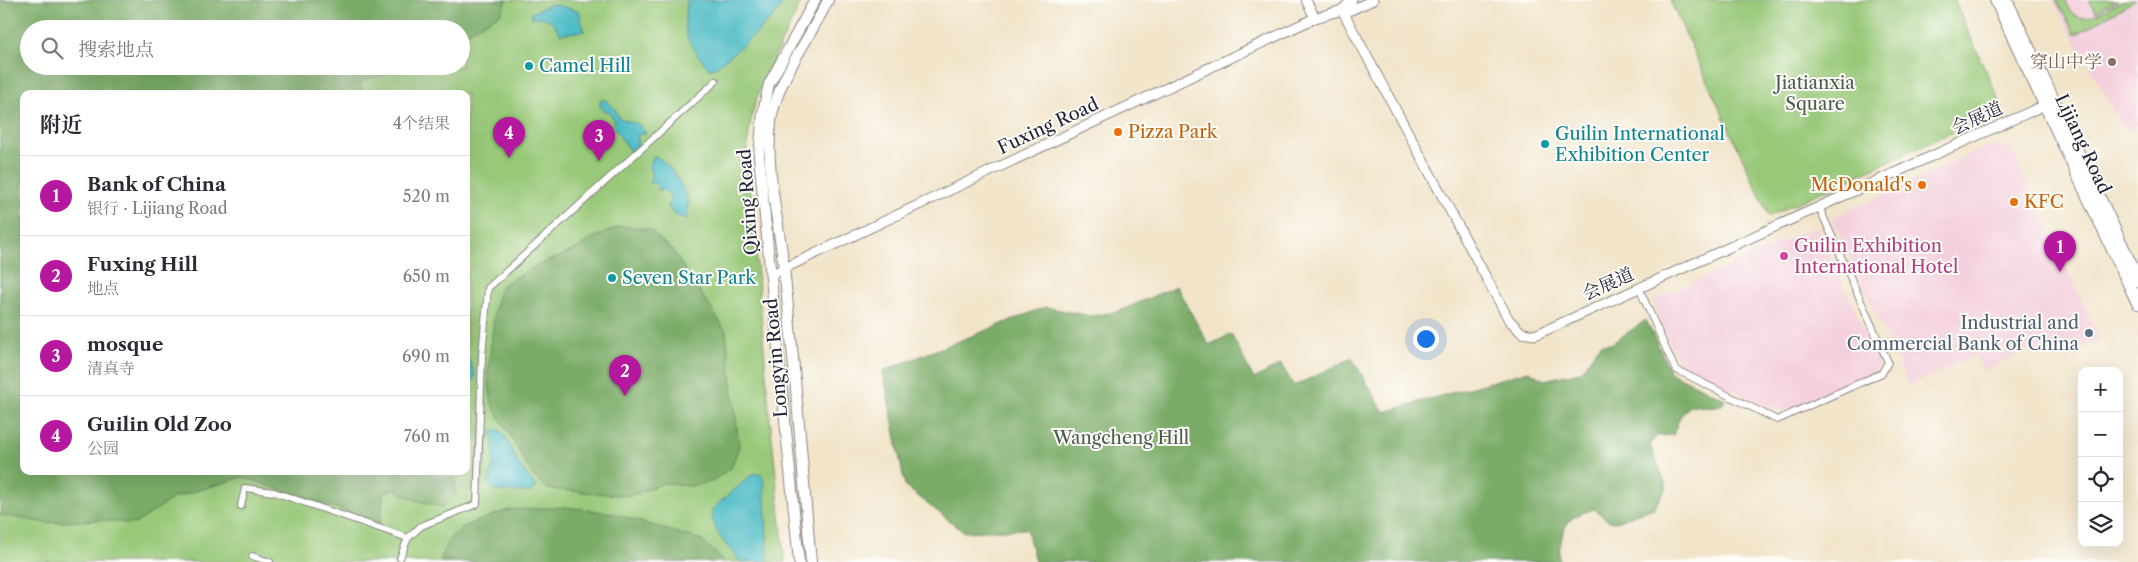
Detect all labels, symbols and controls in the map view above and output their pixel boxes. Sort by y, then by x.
search box [20,20,470,75]
icon: search [38,34,66,62]
text: 搜索地点 [78,38,154,61]
place label: 穿山中学 [2030,51,2102,73]
place label: Camel Hill [539,55,631,77]
marker: 穿山中学 [2106,56,2118,68]
marker: Camel Hill [523,60,535,72]
park label: Jiatianxia Square [1772,72,1855,115]
street label: Lijiang Road [2050,91,2116,197]
street label: Fuxing Road [994,93,1102,159]
street label: 会展道 [1948,97,2006,139]
text: 附近 [40,112,82,137]
text: 4个结果 [393,113,450,133]
pin: 4 [493,117,525,158]
pin: 3 [583,120,615,161]
place label: Pizza Park [1128,121,1219,143]
place label: Guilin International Exhibition Center [1555,123,1725,166]
marker: Pizza Park [1112,126,1124,138]
marker: Guilin International Exhibition Center [1539,138,1551,150]
street label: Qixing Road [733,148,763,256]
text: Bank of China [87,173,226,196]
place label: McDonald's [1811,174,1912,196]
marker: McDonald's [1916,179,1928,191]
text: 1 [52,186,60,206]
text: 520 m [403,186,450,206]
place label: KFC [2024,191,2064,213]
marker: KFC [2008,196,2020,208]
text: 银行 · Lijiang Road [87,198,228,218]
pin: 1 [2044,231,2076,272]
place label: Guilin Exhibition International Hotel [1794,235,1958,278]
marker: Guilin Exhibition International Hotel [1778,250,1790,262]
text: Fuxing Hill [87,253,198,276]
street label: 会展道 [1579,263,1637,305]
text: 2 [51,266,61,286]
text: 650 m [403,266,450,286]
place label: Seven Star Park [622,267,757,289]
marker: Seven Star Park [606,272,618,284]
text: 地点 [87,278,119,298]
street label: Longyin Road [760,297,792,419]
place label: Industrial and Commercial Bank of China [1847,312,2079,355]
your location [1413,326,1439,352]
marker: Industrial and Commercial Bank of China [2083,327,2095,339]
text: mosque [87,333,163,356]
text: 3 [51,346,61,366]
text: 690 m [402,346,450,366]
pin: 2 [609,355,641,396]
text: 清真寺 [87,358,135,378]
map controls [2078,367,2123,547]
button: + [2078,367,2123,412]
button: − [2078,412,2123,457]
text: Guilin Old Zoo [87,413,232,436]
text: 4 [51,426,61,446]
text: 760 m [404,426,450,446]
park label: Wangcheng Hill [1052,427,1189,449]
text: 公园 [87,438,119,458]
button: locate [2078,457,2123,502]
button: layers [2078,502,2123,547]

